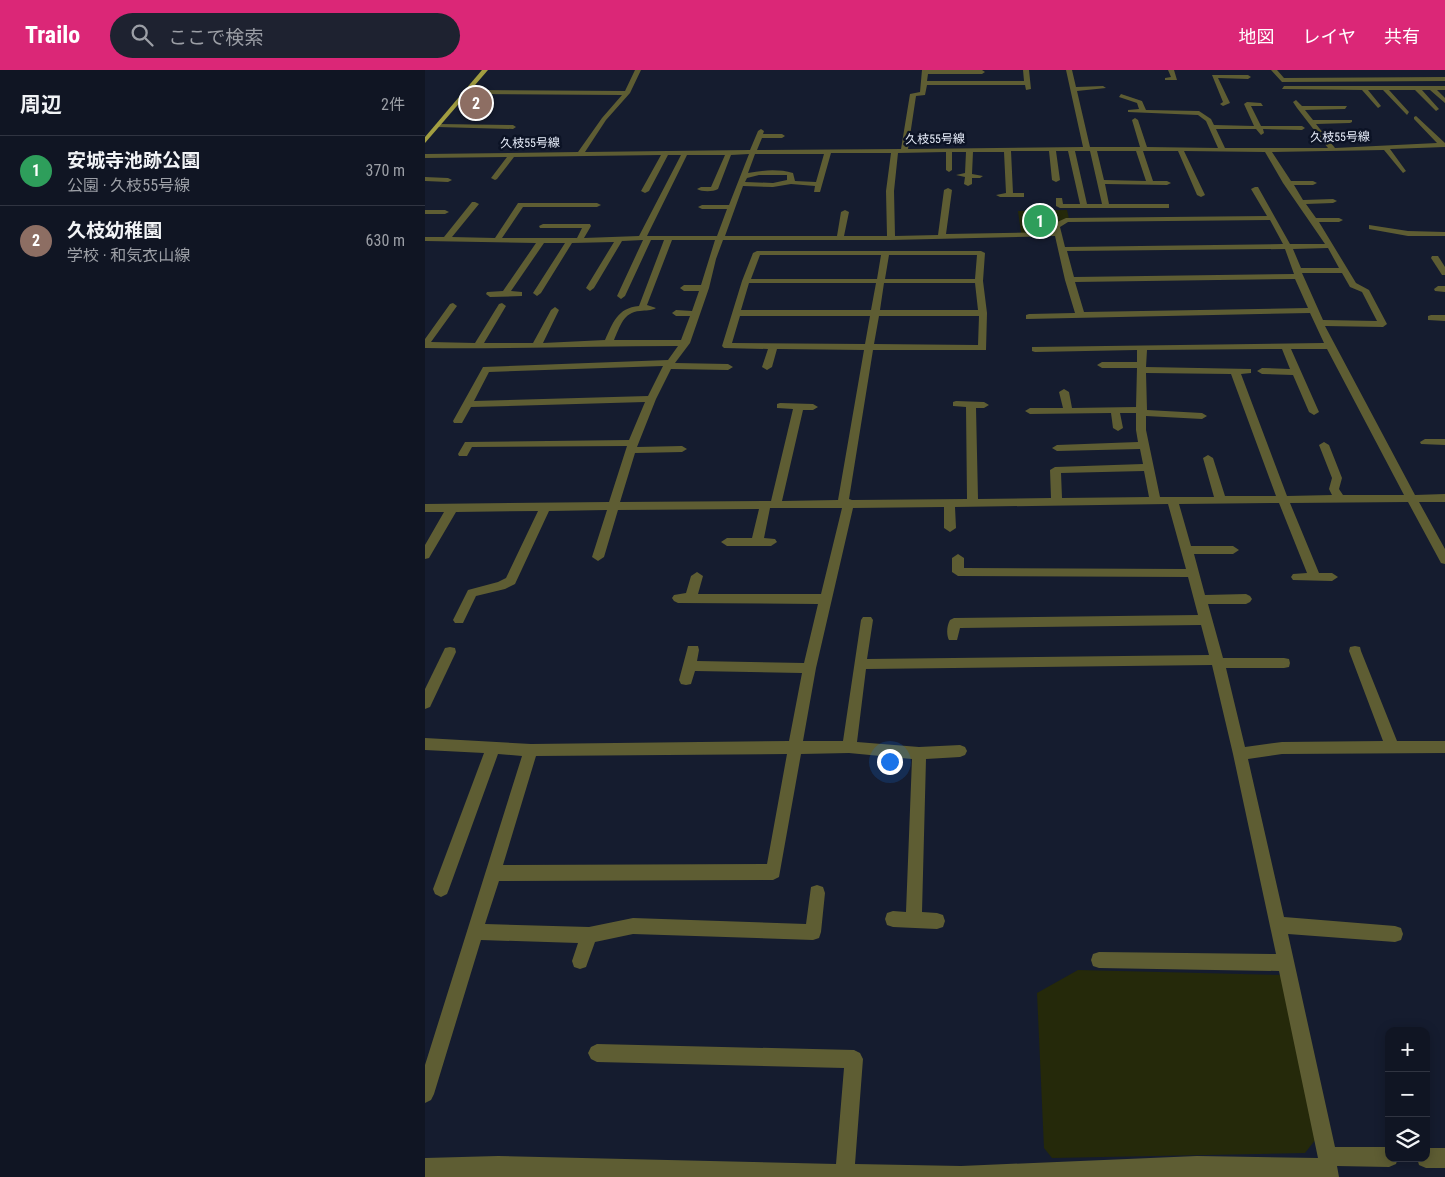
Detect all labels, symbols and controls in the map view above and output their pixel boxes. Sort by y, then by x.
search box [110,13,460,58]
text: Trailo [25,21,80,49]
icon: search [128,21,156,49]
text: ここで検索 [168,26,263,49]
text: 地図 [1239,26,1275,47]
text: レイヤ [1303,26,1356,47]
text: 共有 [1384,26,1420,47]
pin: 2 [460,84,492,122]
text: 周辺 [20,93,62,117]
text: 2件 [381,95,405,114]
street label: 久枝55号線 [1310,129,1370,145]
street label: 久枝55号線 [905,131,965,147]
street label: 久枝55号線 [500,135,560,151]
text: 安城寺池跡公園 [67,149,200,172]
text: 1 [32,161,40,180]
text: 370 m [366,161,405,180]
text: 公園 · 久枝55号線 [67,176,190,195]
pin: 1 [1024,202,1056,240]
text: 久枝幼稚園 [67,219,162,242]
text: 2 [32,231,40,250]
text: 630 m [366,231,405,250]
text: 学校 · 和気衣山線 [67,246,190,265]
your location [877,749,903,775]
map controls [1385,1027,1430,1162]
button: + [1385,1027,1430,1072]
button: − [1385,1072,1430,1117]
button: layers [1385,1117,1430,1162]

